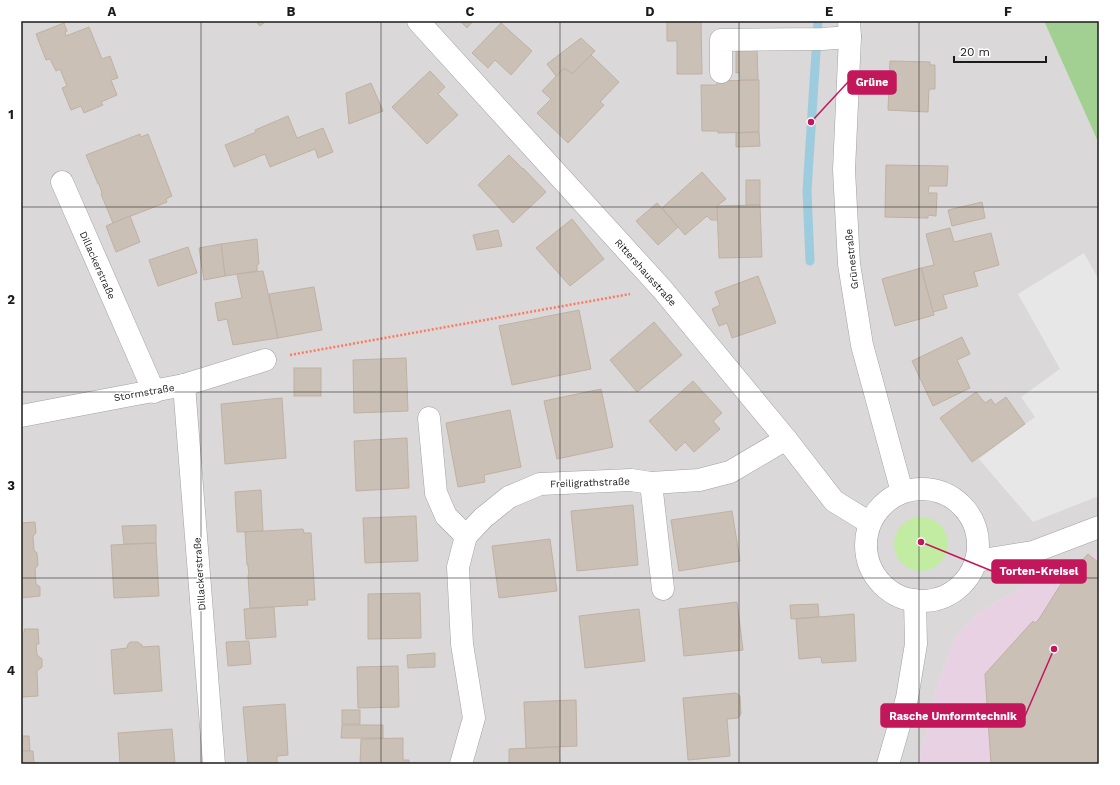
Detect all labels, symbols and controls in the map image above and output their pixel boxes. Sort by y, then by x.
text: A [108,4,117,19]
text: B [287,4,296,19]
text: C [466,4,475,19]
text: D [645,4,655,19]
text: E [825,4,833,19]
text: F [1004,4,1012,19]
scale bar [954,38,1046,64]
text: 20 m [960,45,990,59]
callout: Grüne [848,71,896,94]
text: Grüne [856,76,888,89]
text: 1 [8,107,14,122]
street label: Grünestraße [843,228,860,290]
street label: Dillackerstraße [78,229,118,301]
street label: Rittershausstraße [613,237,679,308]
text: 2 [7,292,15,307]
street label: Stormstraße [113,382,175,403]
street label: Freiligrathstraße [550,476,630,489]
text: 3 [7,478,15,493]
street label: Dillackerstraße [191,537,208,611]
callout: Torten-Kreisel [992,560,1086,583]
text: Torten-Kreisel [1000,565,1079,578]
text: 4 [7,663,16,678]
callout: Rasche Umformtechnik [881,704,1025,727]
text: Rasche Umformtechnik [889,710,1017,723]

